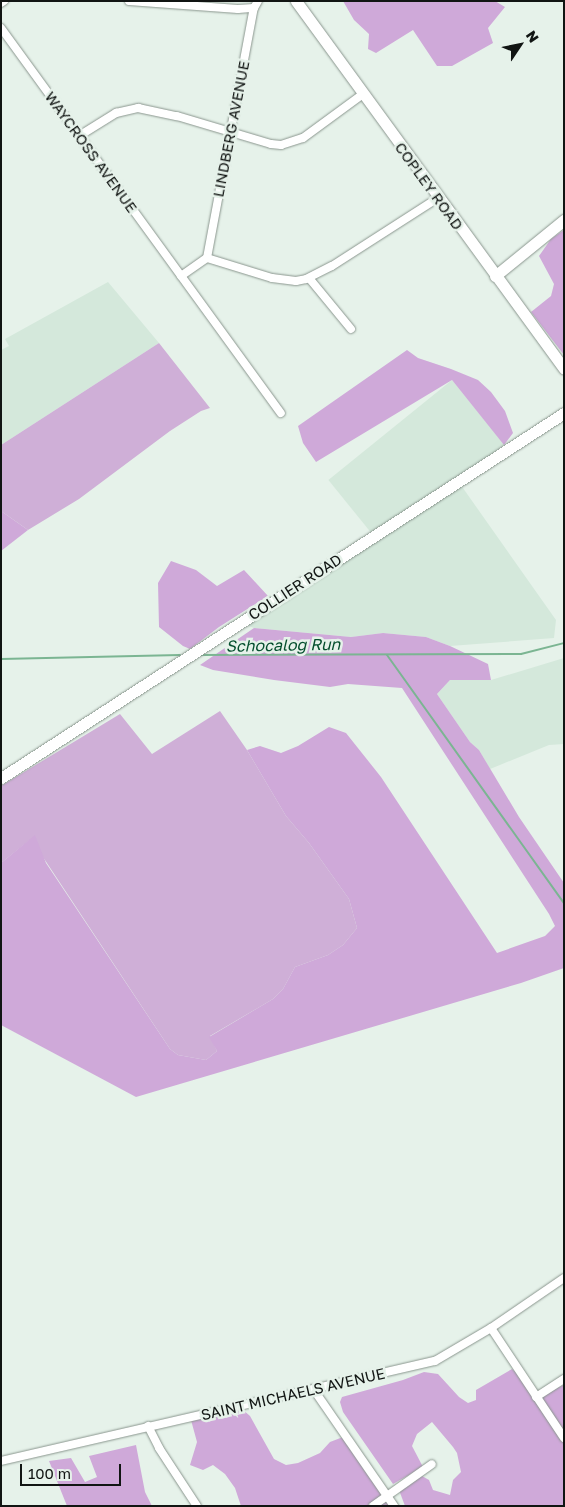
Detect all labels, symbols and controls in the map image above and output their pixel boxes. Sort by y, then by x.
north arrow [495,20,545,70]
text: N [523,27,543,45]
street label: LINDBERG AVENUE [209,59,253,199]
street label: WAYCROSS AVENUE [41,88,141,216]
street label: COPLEY ROAD [391,139,467,233]
street label: COLLIER ROAD [245,550,345,624]
water label: Schocalog Run [226,634,340,656]
street label: SAINT MICHAELS AVENUE [199,1364,387,1424]
scale bar [22,1454,124,1486]
text: 100 m [28,1464,71,1482]

